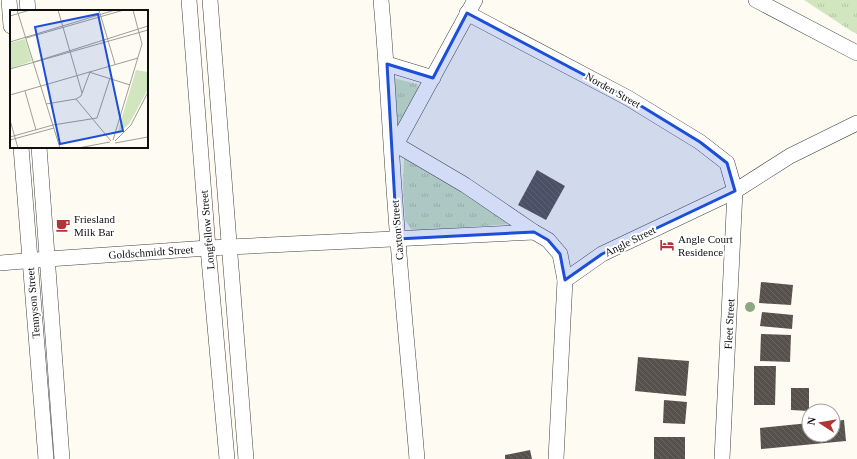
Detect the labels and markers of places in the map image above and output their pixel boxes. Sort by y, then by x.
place label: Friesland Milk Bar [74,213,115,238]
cafe icon: Friesland Milk Bar [55,217,71,233]
place label: Angle Court Residence [678,233,733,258]
hotel icon: Angle Court Residence [659,237,675,253]

